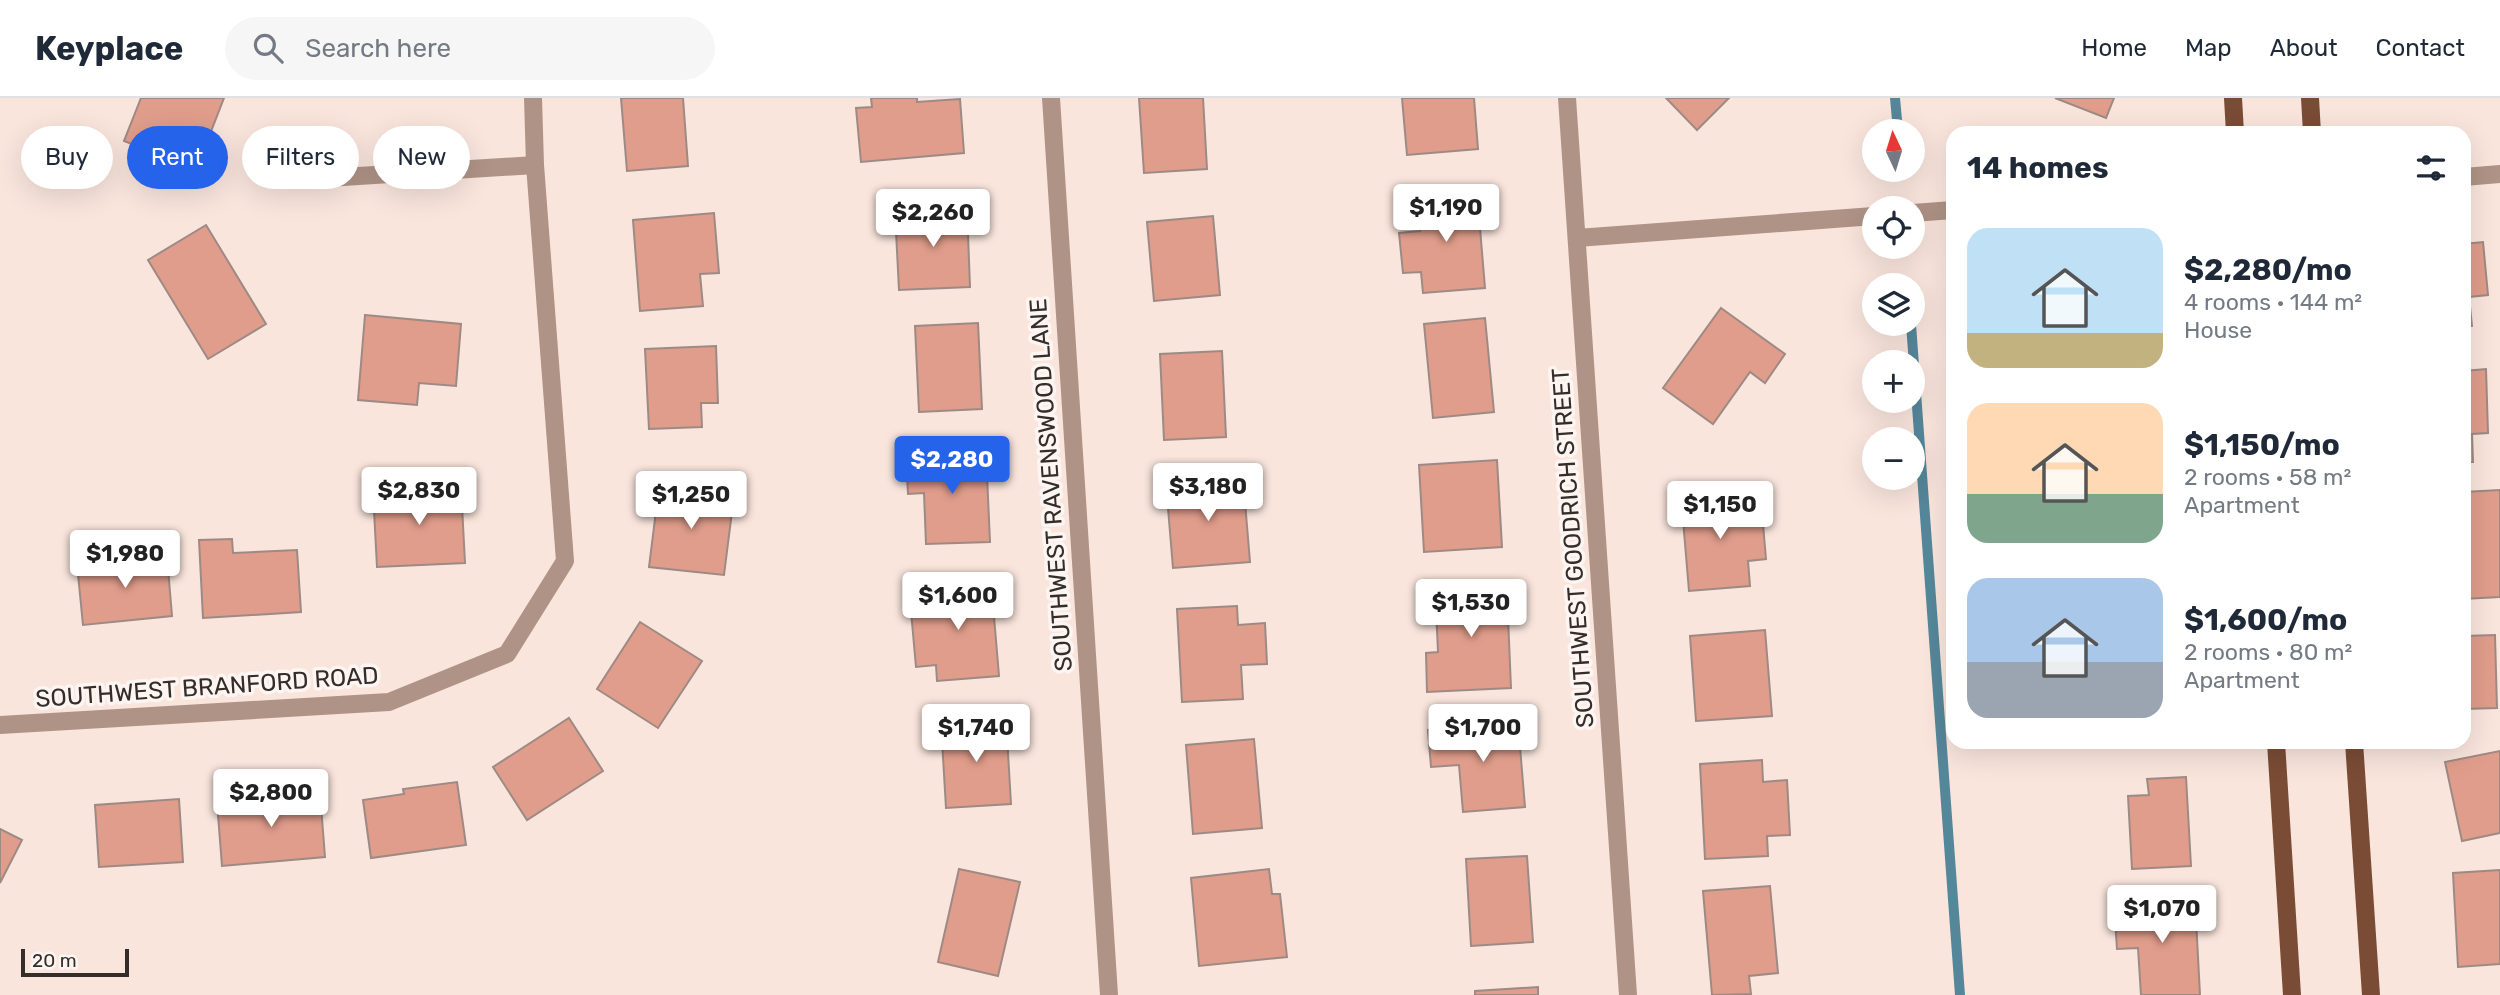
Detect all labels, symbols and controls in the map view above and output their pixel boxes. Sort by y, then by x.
search box [225,17,715,80]
text: Keyplace [35,29,183,68]
icon: search [249,29,287,67]
text: Search here [305,33,451,64]
text: Home [2081,34,2147,62]
text: Map [2185,34,2232,62]
text: About [2270,34,2338,62]
text: Contact [2376,34,2465,62]
north arrow [1862,119,1925,182]
map controls [1862,119,1925,490]
chip: Buy [21,126,113,189]
chip: Rent [127,126,228,189]
chip: Filters [242,126,359,189]
chip: New [373,126,470,189]
icon: filters [2412,149,2450,187]
text: 14 homes [1967,150,2109,186]
pin: $1,190 [1389,184,1503,244]
pin: $2,260 [876,190,990,249]
text: $1,190 [1409,193,1483,221]
button: locate [1862,196,1925,259]
text: $2,260 [892,198,974,226]
text: $2,280/mo [2184,252,2352,288]
icon: home [2023,256,2107,340]
button: layers [1862,273,1925,336]
text: 4 rooms · 144 m² [2184,288,2362,316]
street label: SOUTHWEST RAVENSWOOD LANE [1024,298,1078,672]
text: House [2184,316,2252,344]
button: + [1862,350,1925,413]
street label: SOUTHWEST GOODRICH STREET [1546,367,1600,729]
button: − [1862,427,1925,490]
text: $1,150/mo [2184,427,2340,463]
icon: home [2023,431,2107,515]
pin: $2,280 [895,436,1009,496]
text: $2,280 [911,445,993,473]
text: 2 rooms · 58 m² [2184,463,2351,491]
pin: $3,180 [1151,464,1265,523]
pin: $2,830 [362,468,476,527]
pin: $1,250 [634,472,748,531]
text: $3,180 [1169,472,1247,500]
text: $2,830 [378,476,460,504]
text: $1,250 [652,480,730,508]
pin: $1,150 [1663,482,1777,541]
text: $1,150 [1683,490,1757,518]
text: Apartment [2184,491,2300,519]
pin: $1,980 [68,531,182,590]
text: $1,980 [86,539,164,567]
pin: $1,600 [901,573,1015,632]
pin: $1,530 [1414,580,1528,639]
text: $1,600 [918,581,998,609]
text: $1,530 [1432,588,1510,616]
text: $1,600/mo [2184,602,2347,638]
icon: home [2023,606,2107,690]
text: 2 rooms · 80 m² [2184,638,2352,666]
street label: SOUTHWEST BRANFORD ROAD [35,661,379,713]
text: Apartment [2184,666,2300,694]
pin: $1,740 [919,704,1033,764]
pin: $1,700 [1426,704,1540,764]
text: $1,740 [938,713,1014,741]
text: $1,700 [1445,713,1521,741]
pin: $2,800 [214,770,328,829]
text: $2,800 [229,778,313,806]
pin: $1,070 [2105,886,2219,945]
text: $1,070 [2123,894,2201,922]
scale bar [21,946,130,978]
text: 20 m [32,949,77,972]

